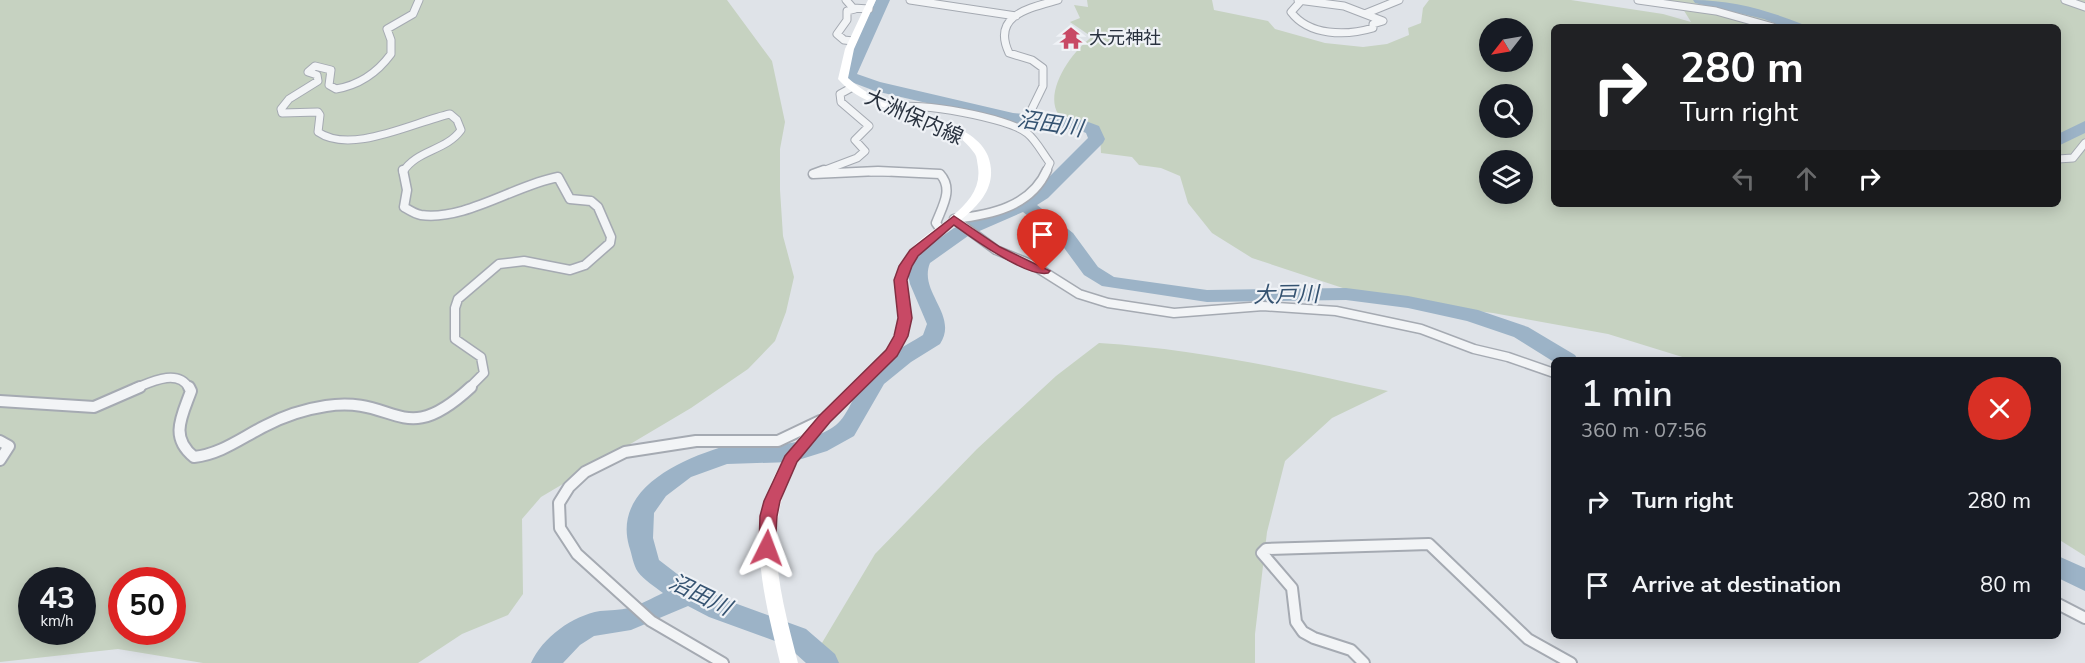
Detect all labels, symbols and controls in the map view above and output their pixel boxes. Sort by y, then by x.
north arrow [1479,18,1533,72]
map controls [1479,18,1533,204]
temple icon: 大元神社 [1058,25,1084,51]
place label: 大元神社 [1089,26,1161,50]
text: 280 m [1680,40,1804,97]
icon: right [1581,48,1659,126]
street label: 大洲保内線 [860,83,968,151]
button: search [1479,84,1533,138]
text: Turn right [1680,94,1798,131]
water label: 沼田川 [1015,104,1087,144]
button: layers [1479,150,1533,204]
icon: left [1727,162,1760,195]
icon: ahead [1790,162,1823,195]
icon: right [1853,162,1886,195]
pin [1017,209,1068,271]
icon: arrive [1026,218,1059,251]
water label: 大戸川 [1253,279,1321,311]
text: 1 min [1581,370,1673,419]
button: close [1968,377,2031,440]
text: 360 m · 07:56 [1581,417,1707,444]
icon: right [1581,485,1614,518]
text: Turn right [1632,486,1733,516]
text: 280 m [1967,486,2031,516]
position arrow [735,516,799,580]
speed limit sign: 50 [108,567,186,645]
water label: 沼田川 [664,567,738,624]
icon: arrive [1581,569,1614,602]
text: Arrive at destination [1632,570,1841,600]
text: 80 m [1980,570,2031,600]
text: 43 [39,578,75,619]
text: km/h [40,611,74,631]

